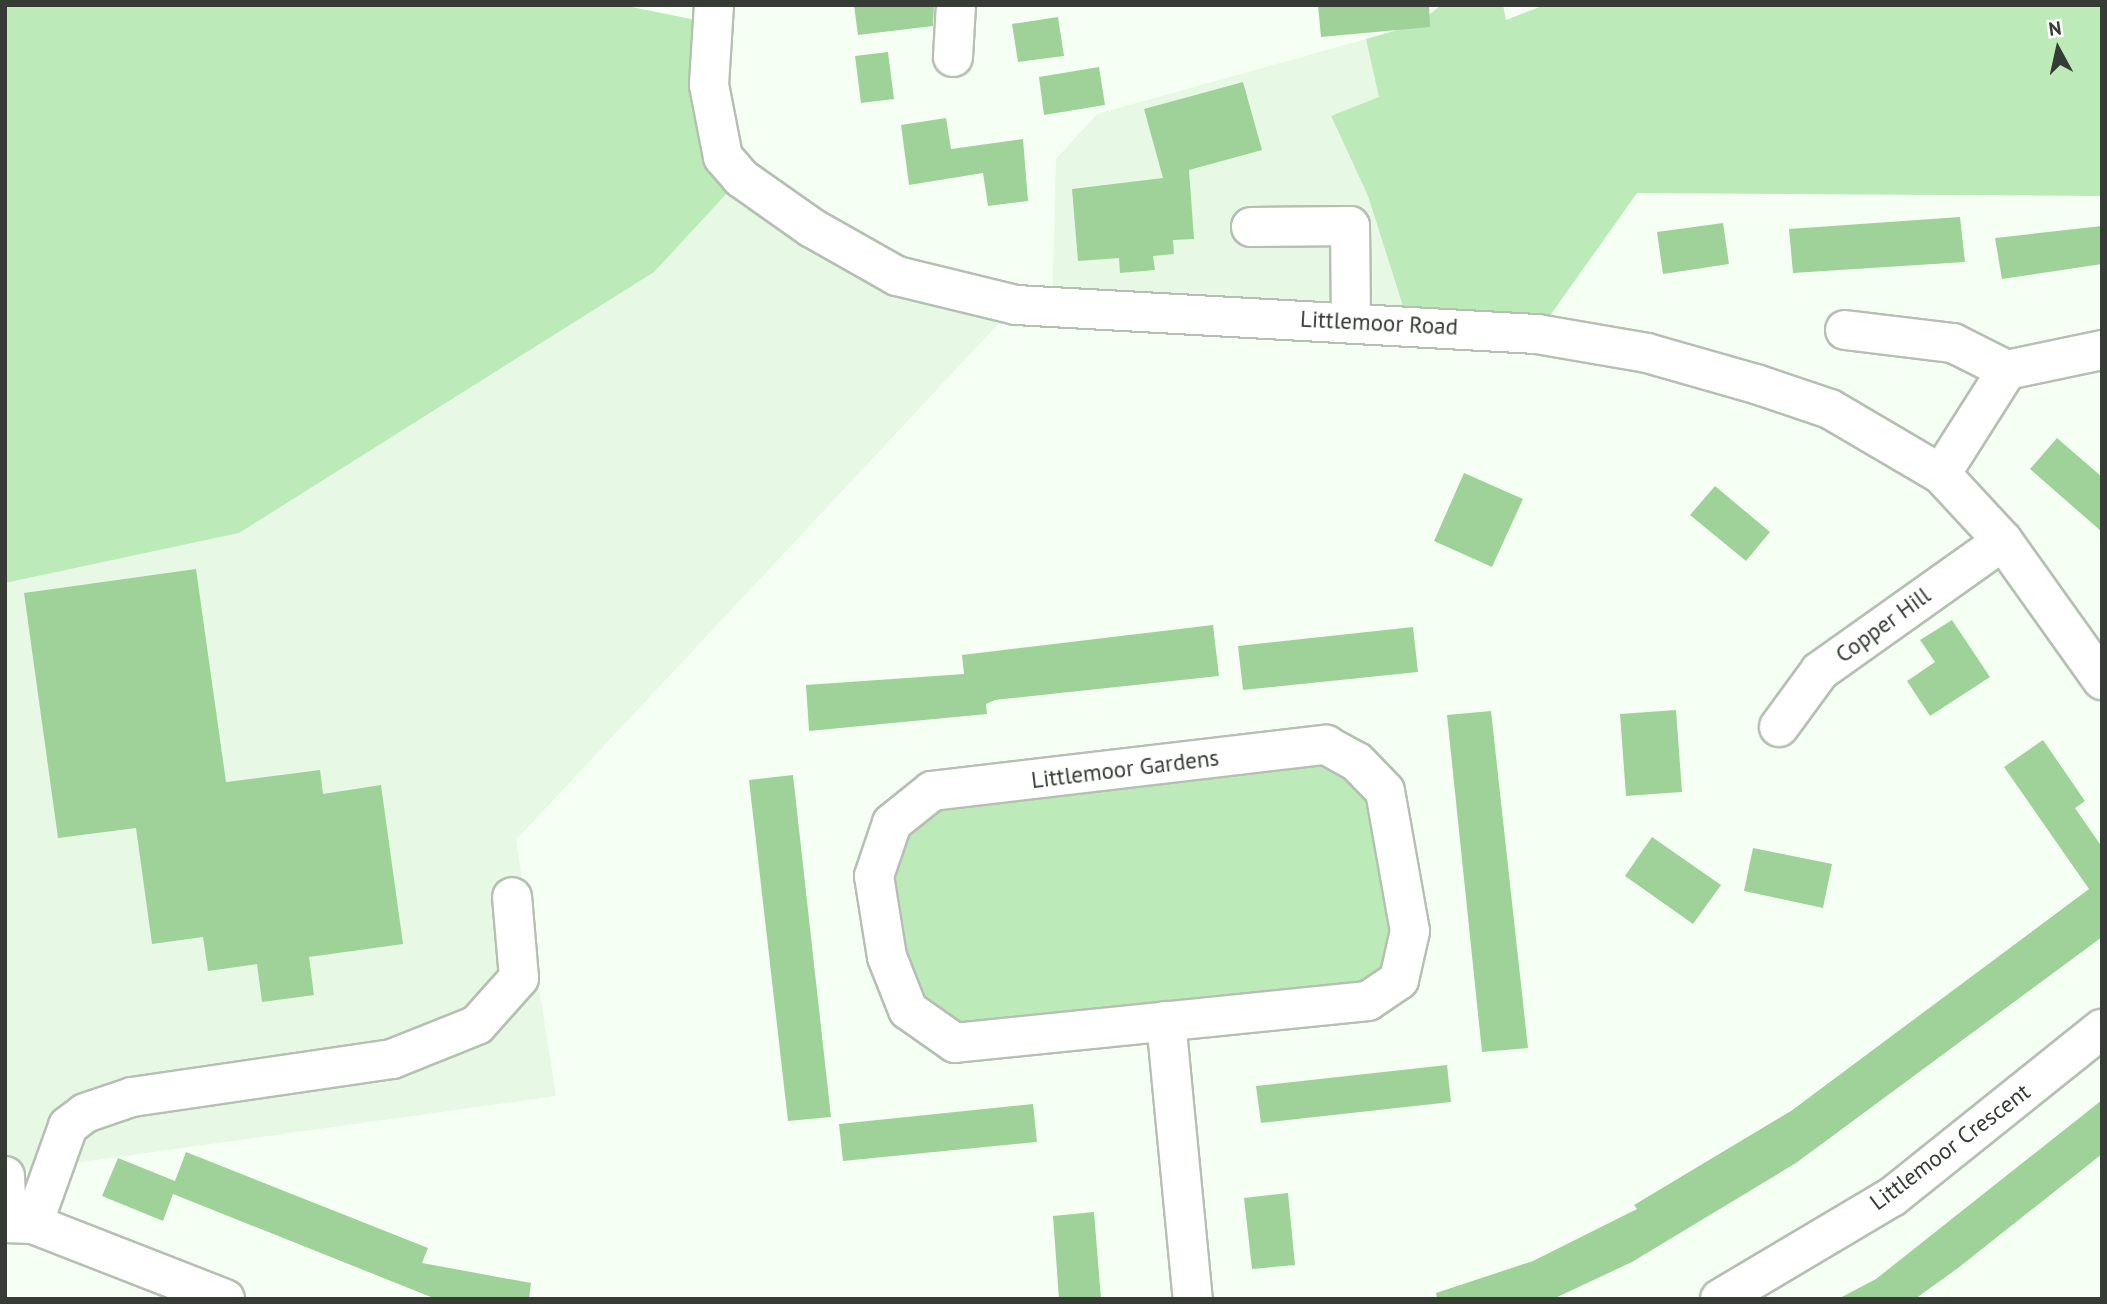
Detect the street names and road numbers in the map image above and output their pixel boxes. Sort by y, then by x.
street label: Littlemoor Road [1299,305,1459,341]
street label: Copper Hill [1830,581,1936,669]
street label: Littlemoor Gardens [1030,744,1220,794]
street label: Littlemoor Crescent [1865,1078,2035,1216]

